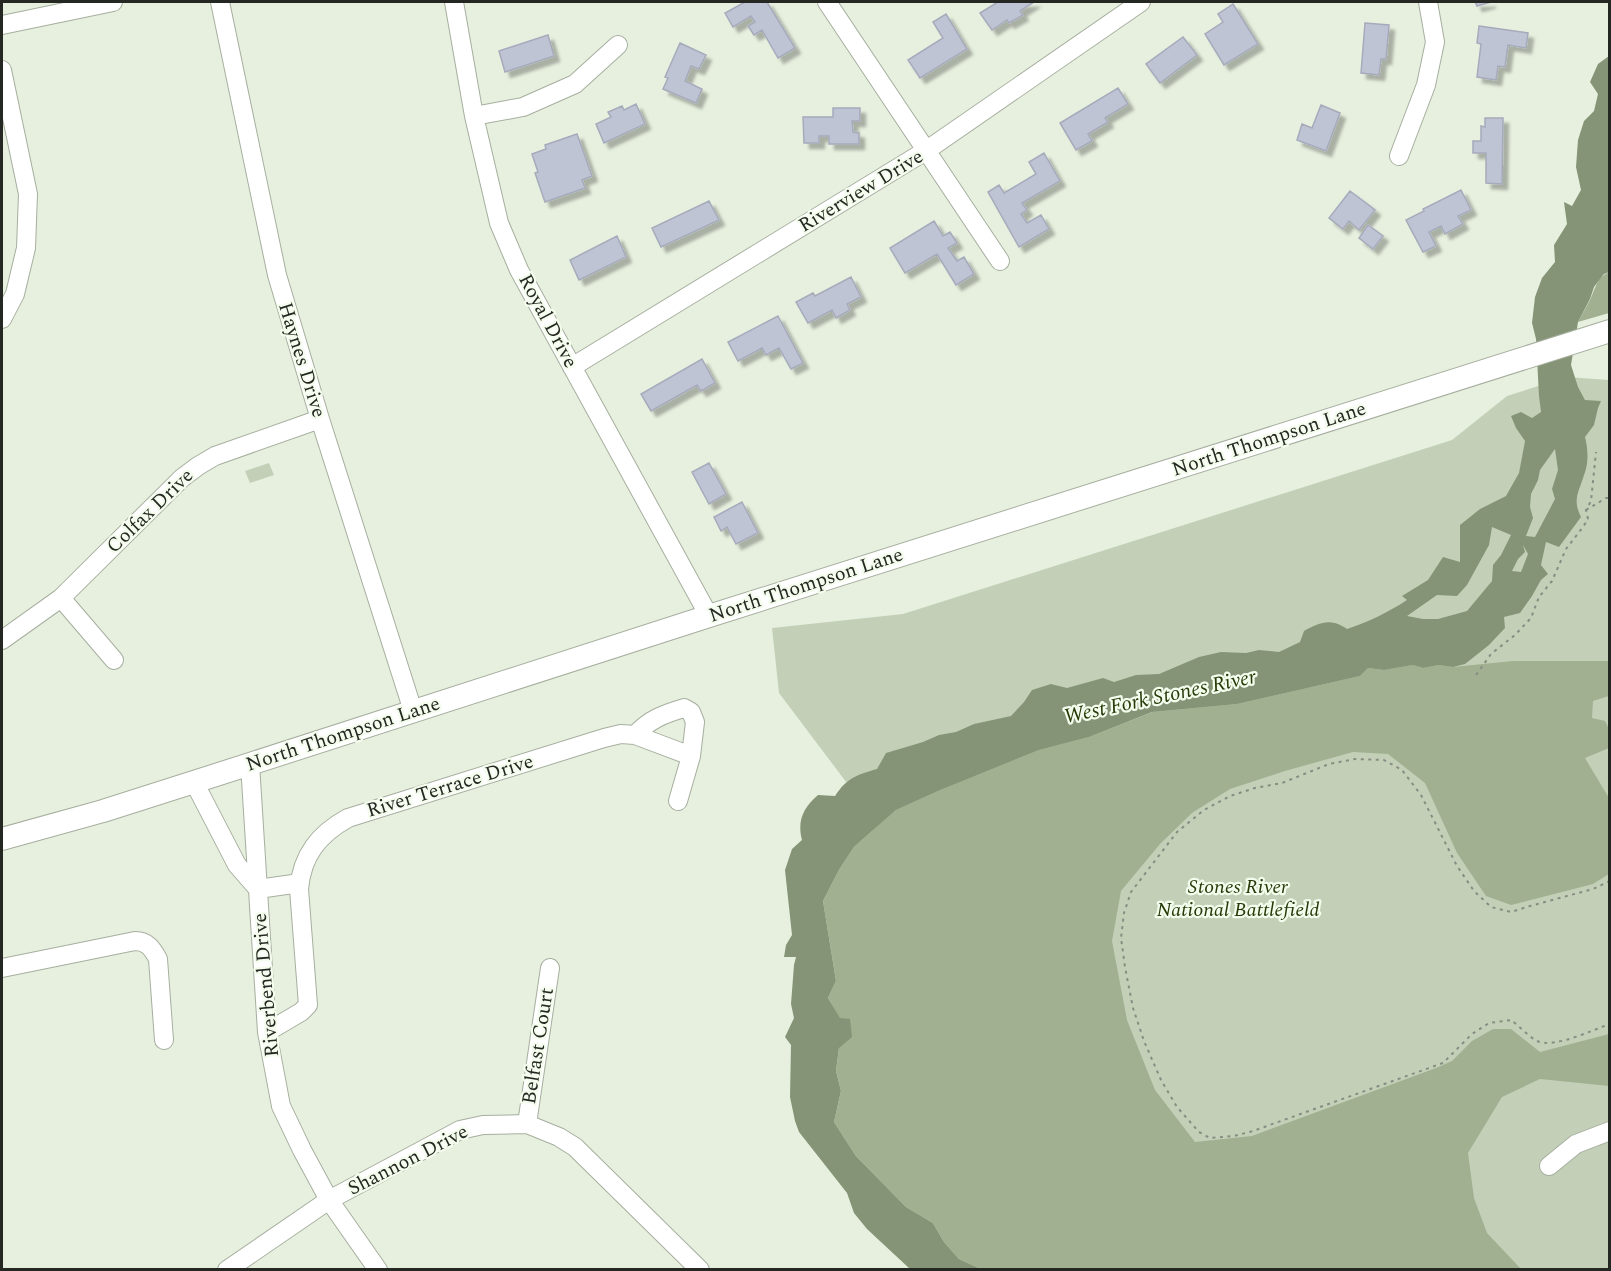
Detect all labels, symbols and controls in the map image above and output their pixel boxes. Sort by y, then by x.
street label: Riverview Drive [793,142,929,240]
street label: Royal Drive [511,268,585,374]
street label: Haynes Drive [270,299,334,421]
street label: North Thompson Lane [1168,393,1370,485]
street label: Colfax Drive [99,461,201,561]
street label: North Thompson Lane [705,539,907,631]
water label: West Fork Stones River [1061,661,1260,733]
street label: North Thompson Lane [242,688,444,780]
street label: River Terrace Drive [363,746,537,826]
park label: Stones River National Battlefield [1156,872,1320,925]
street label: Riverbend Drive [245,912,287,1058]
street label: Belfast Court [514,986,562,1106]
street label: Shannon Drive [343,1117,473,1203]

